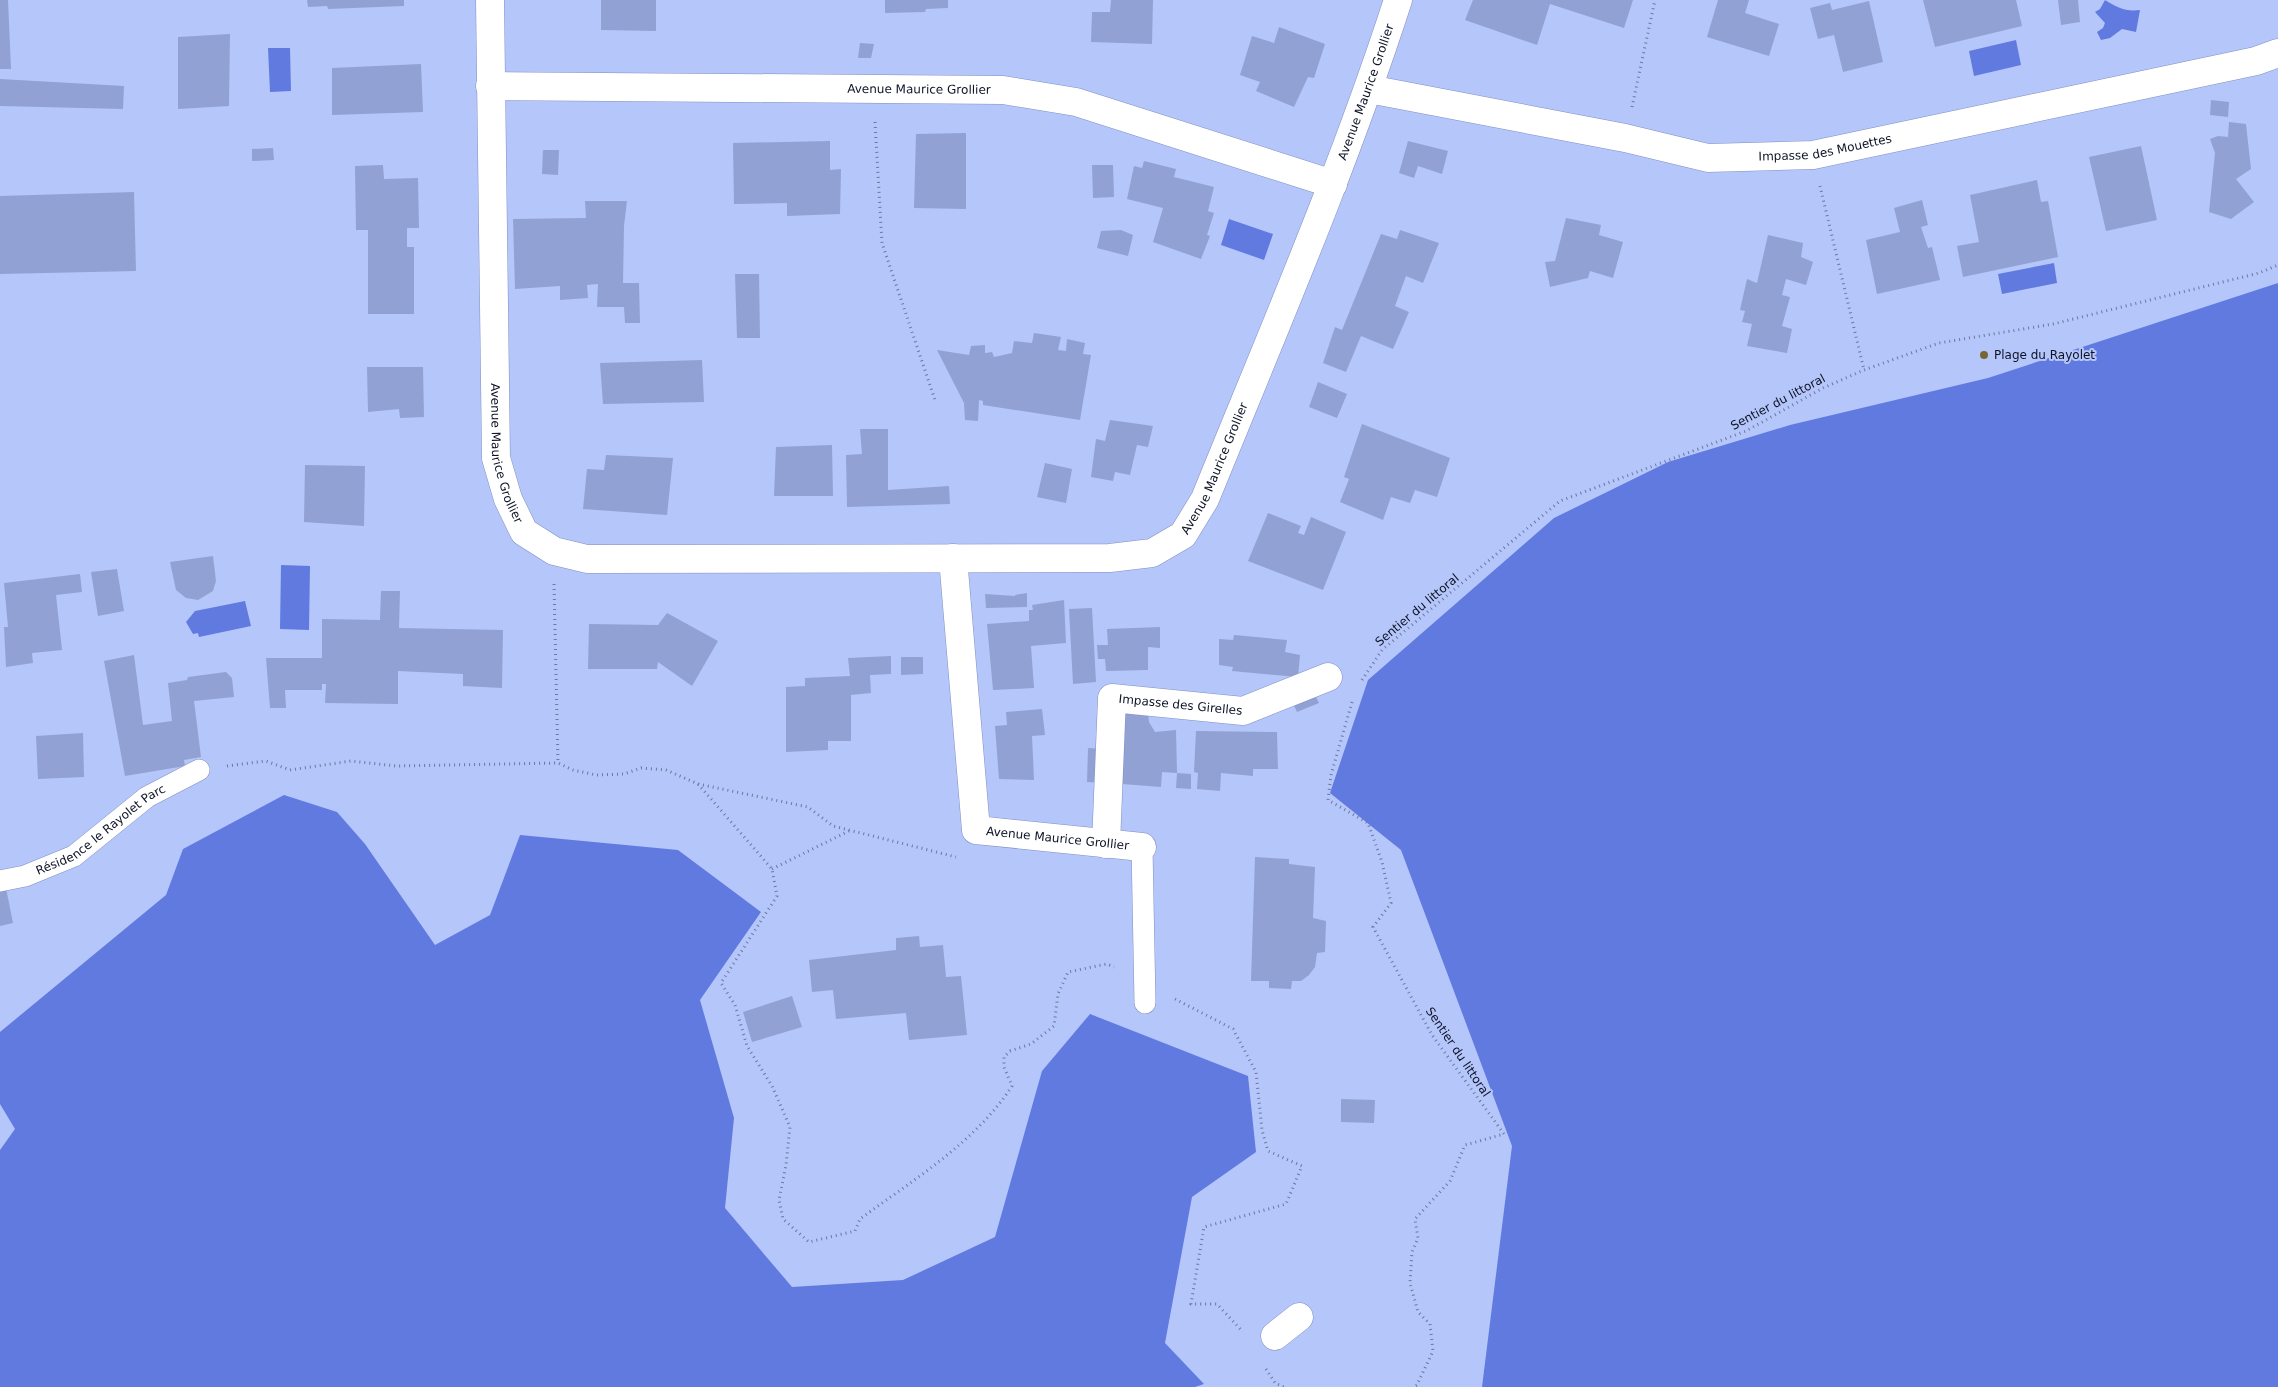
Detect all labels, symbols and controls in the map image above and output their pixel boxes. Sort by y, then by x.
street label: Avenue Maurice Grollier [1335,22,1397,162]
street label: Avenue Maurice Grollier [847,82,991,97]
street label: Impasse des Mouettes [1758,131,1893,164]
place label: Plage du Rayolet [1994,348,2095,362]
marker: Plage du Rayolet [1978,349,1990,361]
street label: Sentier du littoral [1728,371,1828,433]
street label: Avenue Maurice Grollier [488,383,526,526]
street label: Avenue Maurice Grollier [1178,400,1251,537]
street label: Sentier du littoral [1372,571,1462,649]
street label: Impasse des Girelles [1118,692,1243,718]
street label: Résidence le Rayolet Parc [34,782,168,878]
street label: Avenue Maurice Grollier [985,824,1130,853]
street label: Sentier du littoral [1423,1005,1493,1099]

